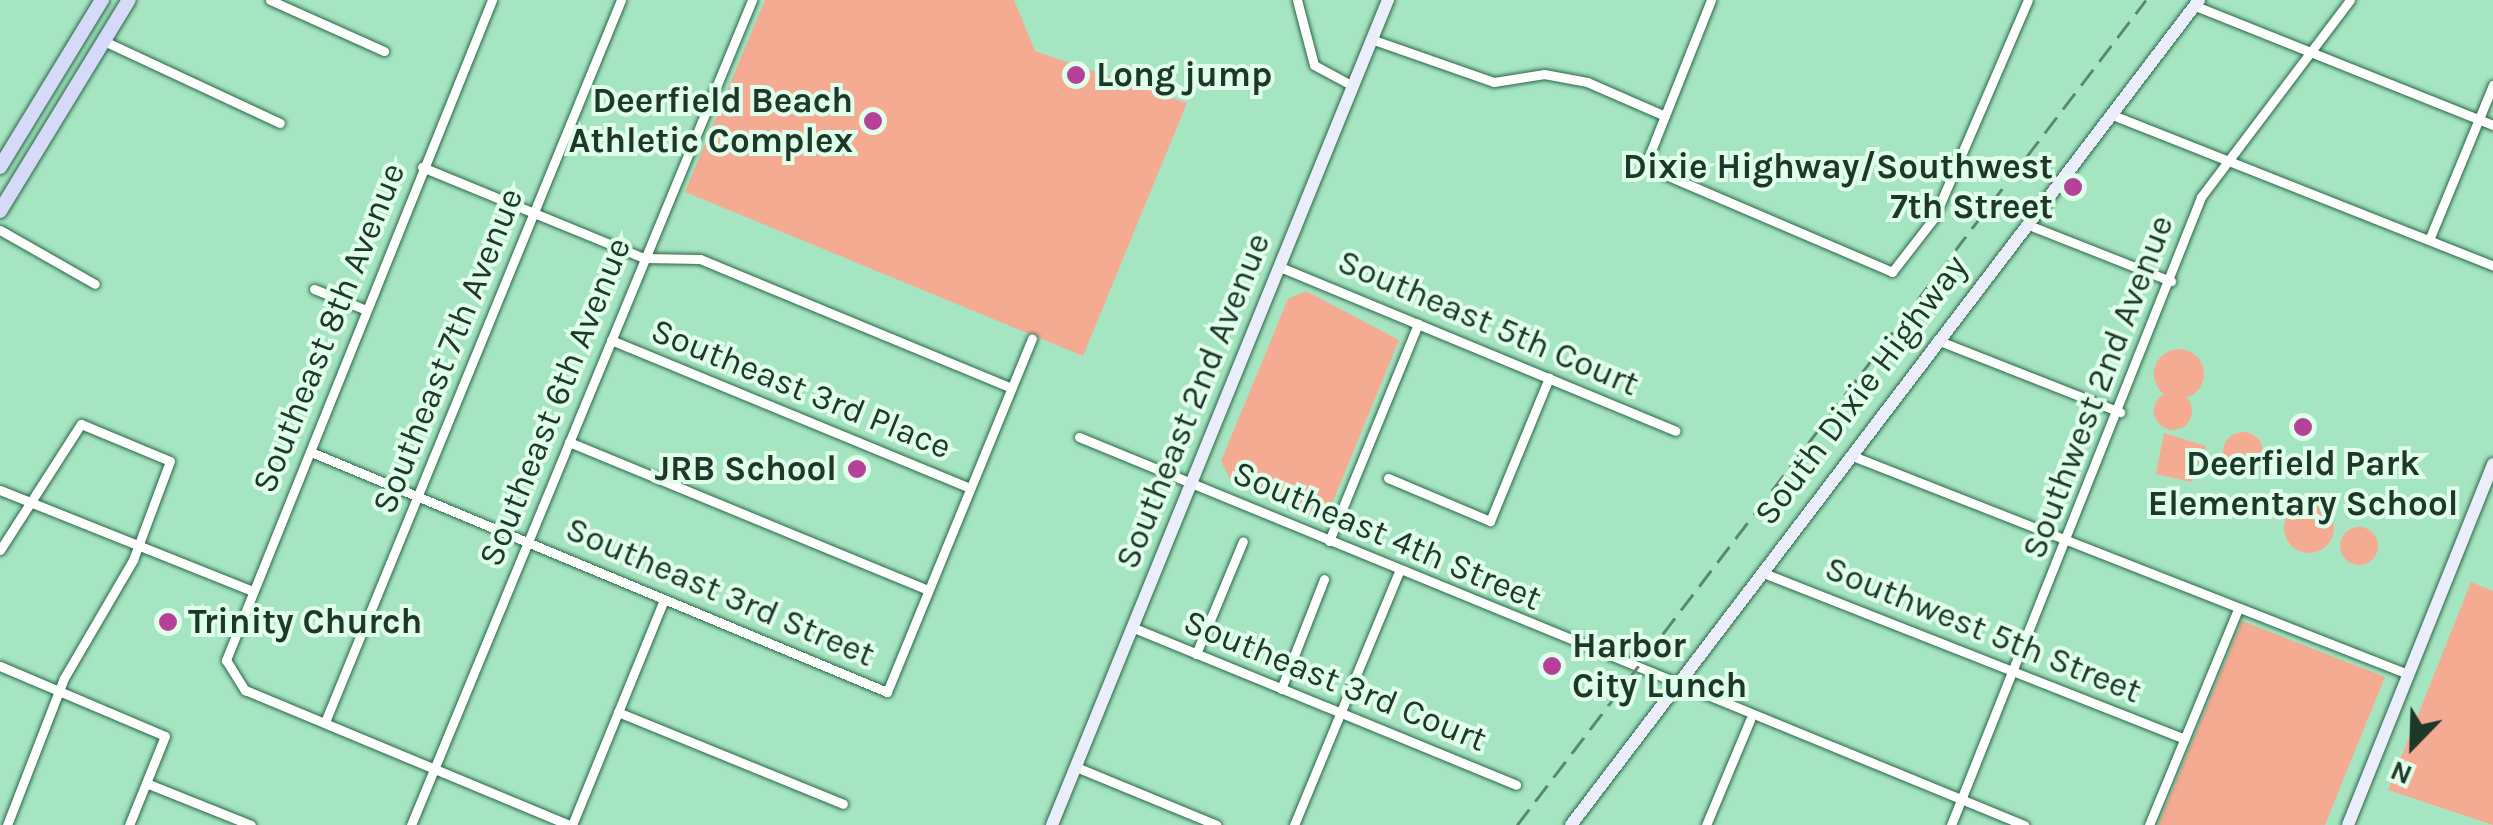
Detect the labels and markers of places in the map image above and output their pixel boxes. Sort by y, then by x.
place label: Long jump [1096,54,1272,96]
marker: Long jump [1065,64,1087,86]
place label: Deerfield Beach Athletic Complex [568,80,853,162]
marker: Deerfield Beach Athletic Complex [862,110,884,132]
place label: Dixie Highway/Southwest 7th Street [1623,146,2053,228]
marker: Dixie Highway/Southwest 7th Street [2062,176,2084,198]
marker: Deerfield Park Elementary School [2292,416,2314,438]
place label: Deerfield Park Elementary School [2148,443,2458,525]
place label: JRB School [654,448,837,490]
marker: JRB School [846,458,868,480]
place label: Trinity Church [188,601,422,643]
marker: Trinity Church [157,611,179,633]
place label: Harbor City Lunch [1572,625,1747,707]
marker: Harbor City Lunch [1541,655,1563,677]

